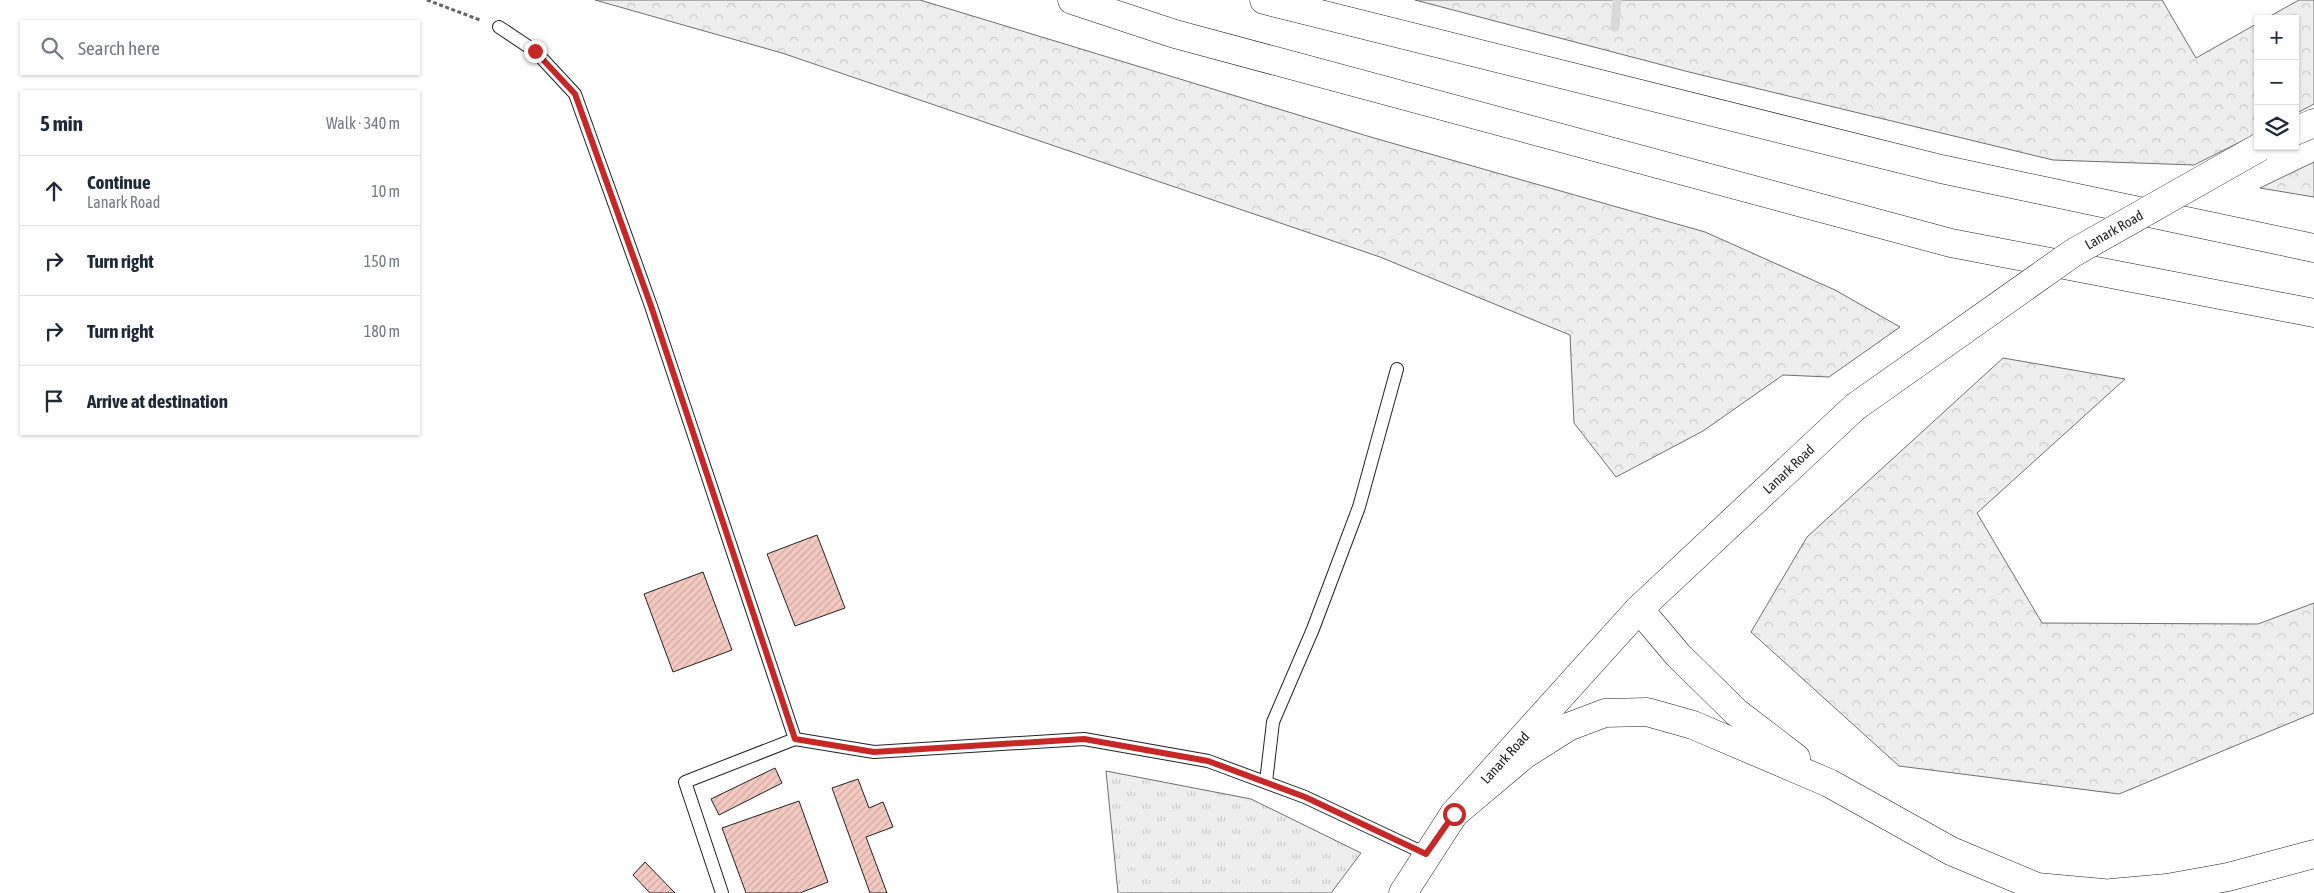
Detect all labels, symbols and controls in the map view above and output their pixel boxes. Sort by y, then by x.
map controls [2254,15,2299,150]
button: + [2254,15,2299,60]
search box [20,20,420,75]
icon: search [38,34,66,62]
text: Search here [78,37,160,59]
route end [524,40,547,63]
button: − [2254,60,2299,105]
button: layers [2254,105,2299,150]
text: 5 min [40,111,83,135]
text: Walk · 340 m [326,114,400,132]
text: Continue [87,171,151,193]
icon: ahead [40,177,68,205]
text: 10 m [371,182,400,200]
text: Lanark Road [87,193,160,211]
street label: Lanark Road [2082,207,2146,253]
icon: right [40,247,68,275]
text: Turn right [87,250,154,272]
text: 150 m [364,252,400,270]
icon: right [40,317,68,345]
text: Turn right [87,320,154,342]
text: 180 m [364,322,400,340]
icon: arrive [40,387,68,415]
text: Arrive at destination [87,390,228,412]
street label: Lanark Road [1760,441,1818,497]
street label: Lanark Road [1477,728,1532,787]
route start [1443,803,1466,826]

